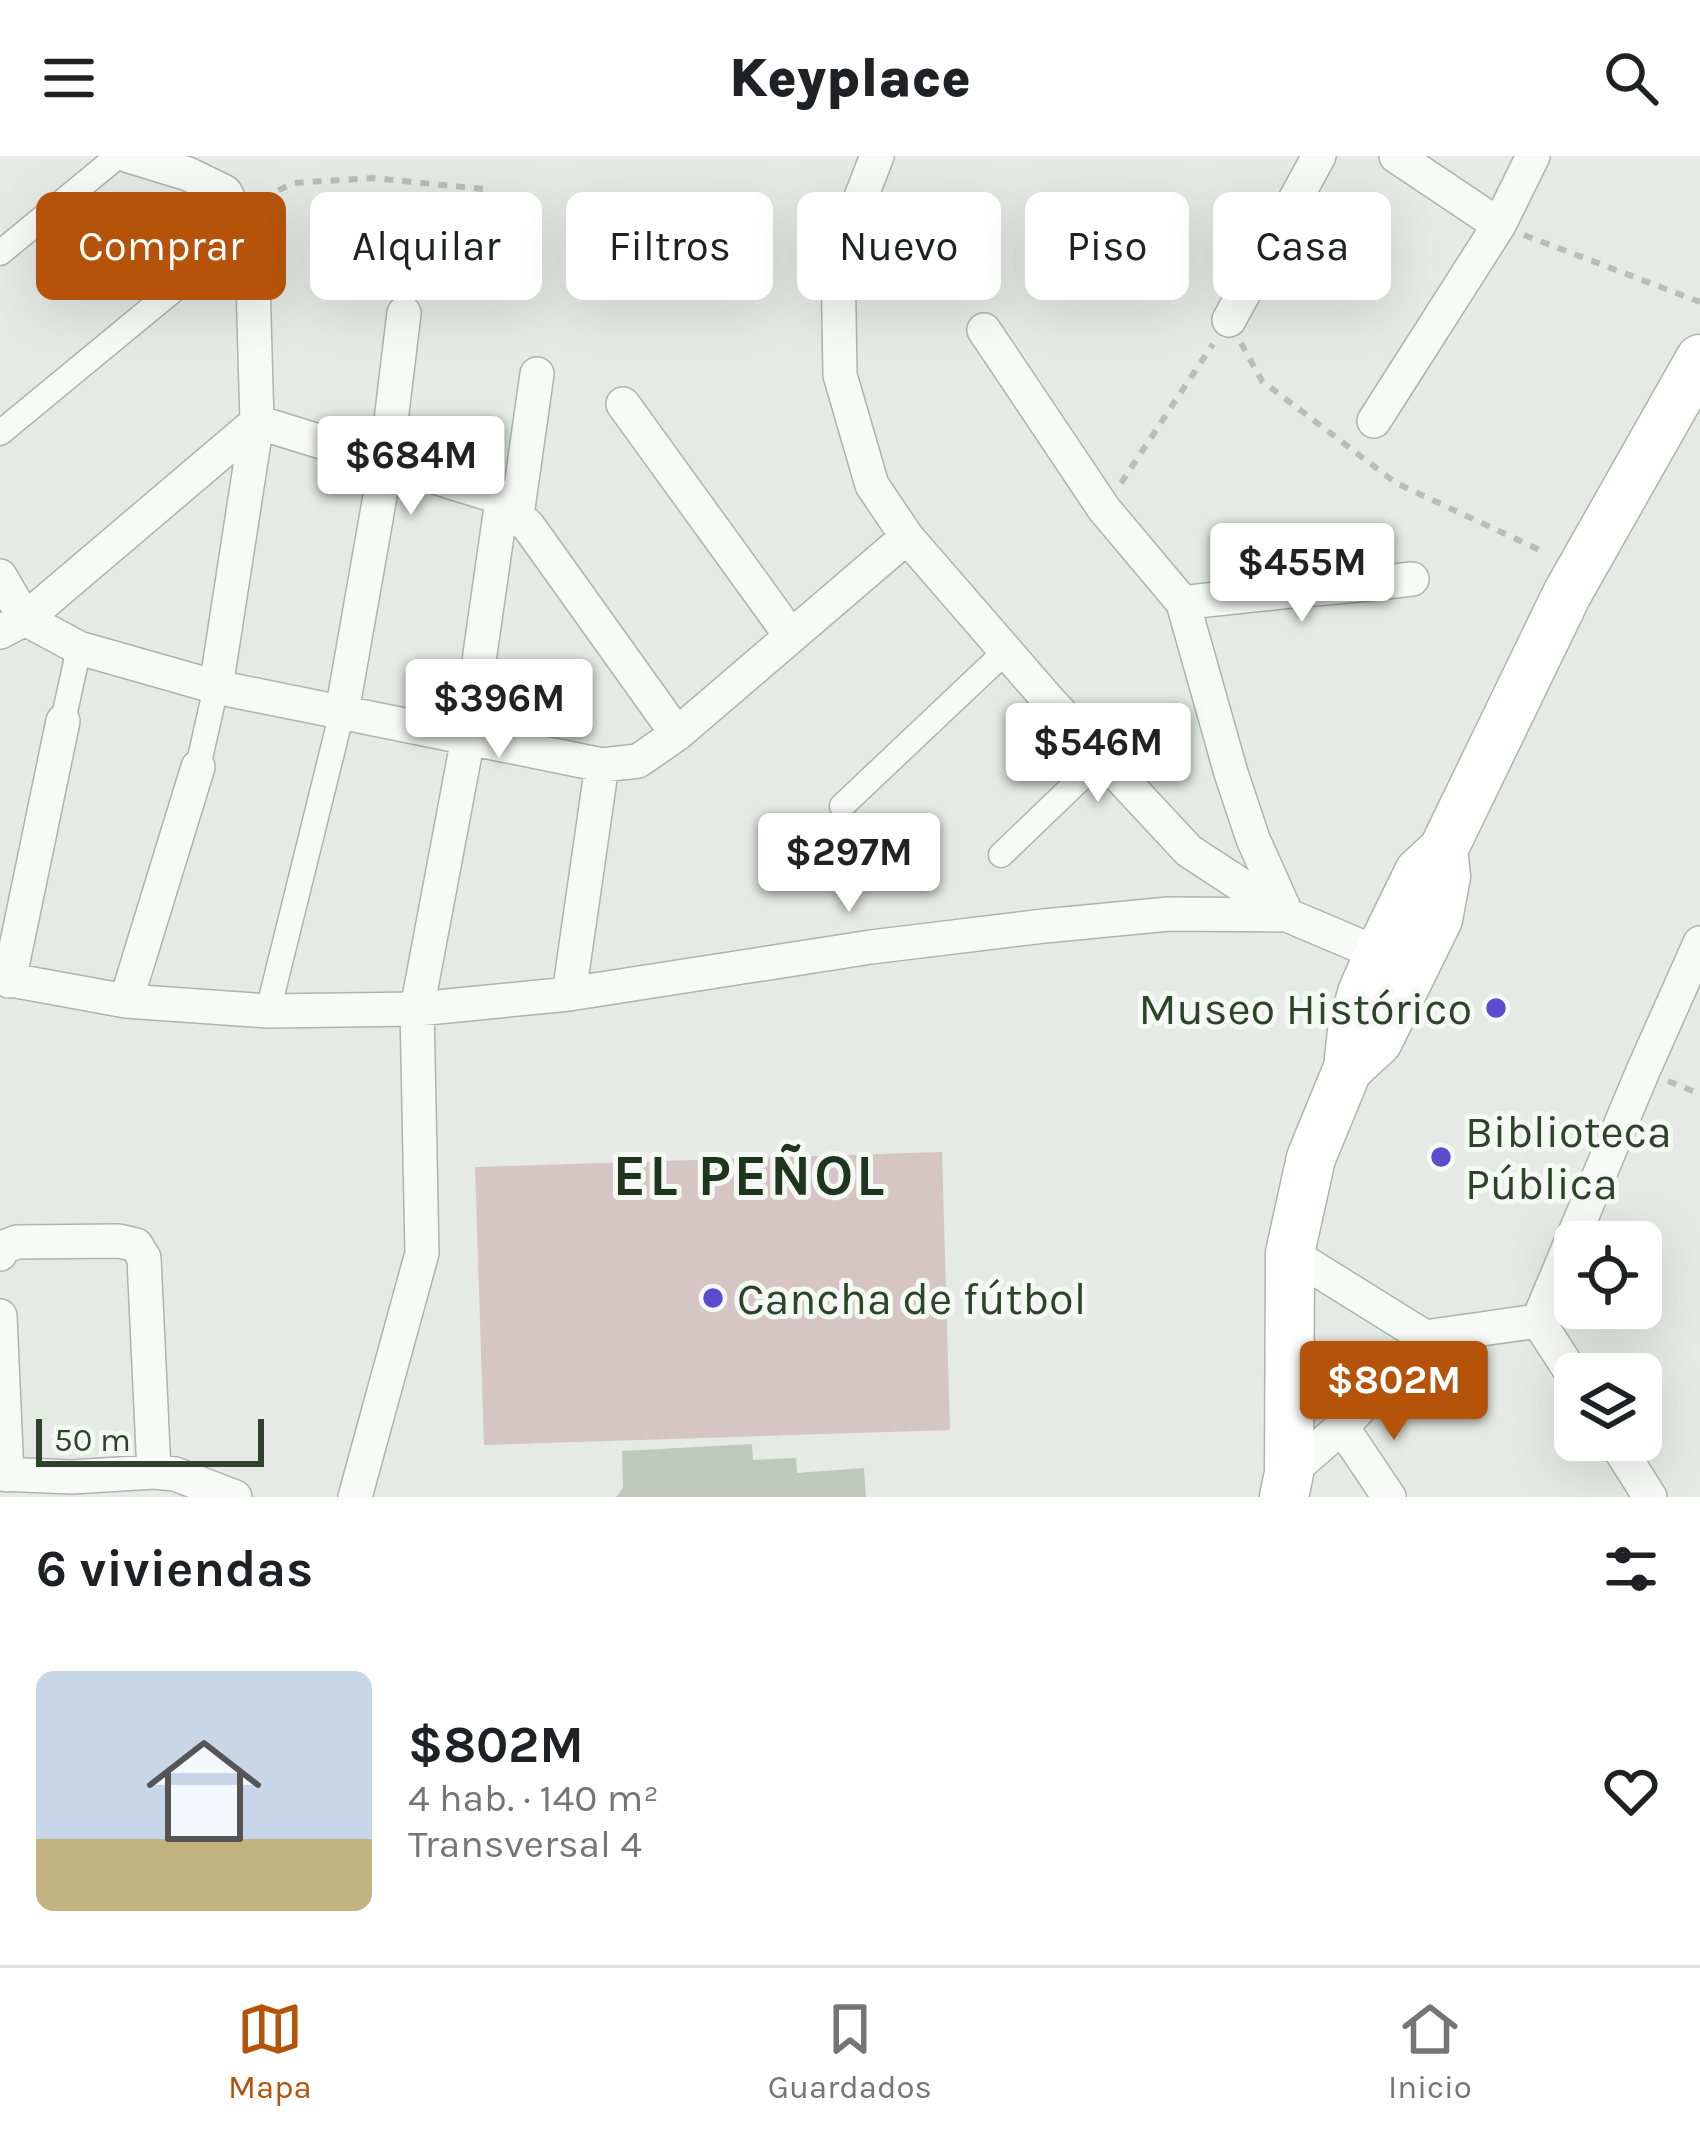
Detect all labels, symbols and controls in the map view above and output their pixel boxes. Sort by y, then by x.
icon: menu [36,45,102,111]
icon: search [1598,45,1664,111]
text: Keyplace [729,46,971,110]
chip: Comprar [36,192,286,300]
chip: Alquilar [310,192,542,300]
chip: Filtros [566,192,773,300]
chip: Nuevo [797,192,1001,300]
chip: Piso [1025,192,1189,300]
chip: Casa [1213,192,1391,300]
pin: $684M [327,416,495,518]
text: $684M [344,432,478,478]
pin: $455M [1218,523,1386,625]
text: $455M [1237,539,1367,585]
pin: $396M [415,659,583,761]
text: $396M [433,675,565,721]
pin: $546M [1014,703,1182,805]
text: $546M [1033,719,1163,765]
pin: $297M [765,813,933,915]
text: $297M [785,829,913,875]
place label: Museo Histórico [1138,983,1472,1035]
marker: Museo Histórico [1483,995,1509,1021]
place label: Biblioteca Pública [1465,1106,1672,1210]
district label: EL PEÑOL [613,1143,887,1209]
marker: Biblioteca Pública [1428,1144,1454,1170]
map controls [1554,1221,1662,1461]
button: locate [1554,1221,1662,1329]
place label: Cancha de fútbol [737,1273,1086,1325]
marker: Cancha de fútbol [700,1285,726,1311]
pin: $802M [1310,1341,1478,1443]
button: layers [1554,1353,1662,1461]
text: $802M [1327,1357,1461,1403]
scale bar [36,1413,264,1466]
text: 50 m [54,1421,131,1459]
icon: filters [1598,1536,1664,1602]
text: 6 viviendas [36,1539,313,1599]
text: $802M [408,1715,584,1775]
icon: home [132,1719,276,1863]
icon: heart [1598,1758,1664,1824]
text: 4 hab. · 140 m² [408,1775,659,1821]
text: Transversal 4 [408,1821,642,1867]
tab: Mapa [228,1996,312,2106]
tab: Guardados [768,1996,932,2106]
tab: Inicio [1388,1996,1472,2106]

